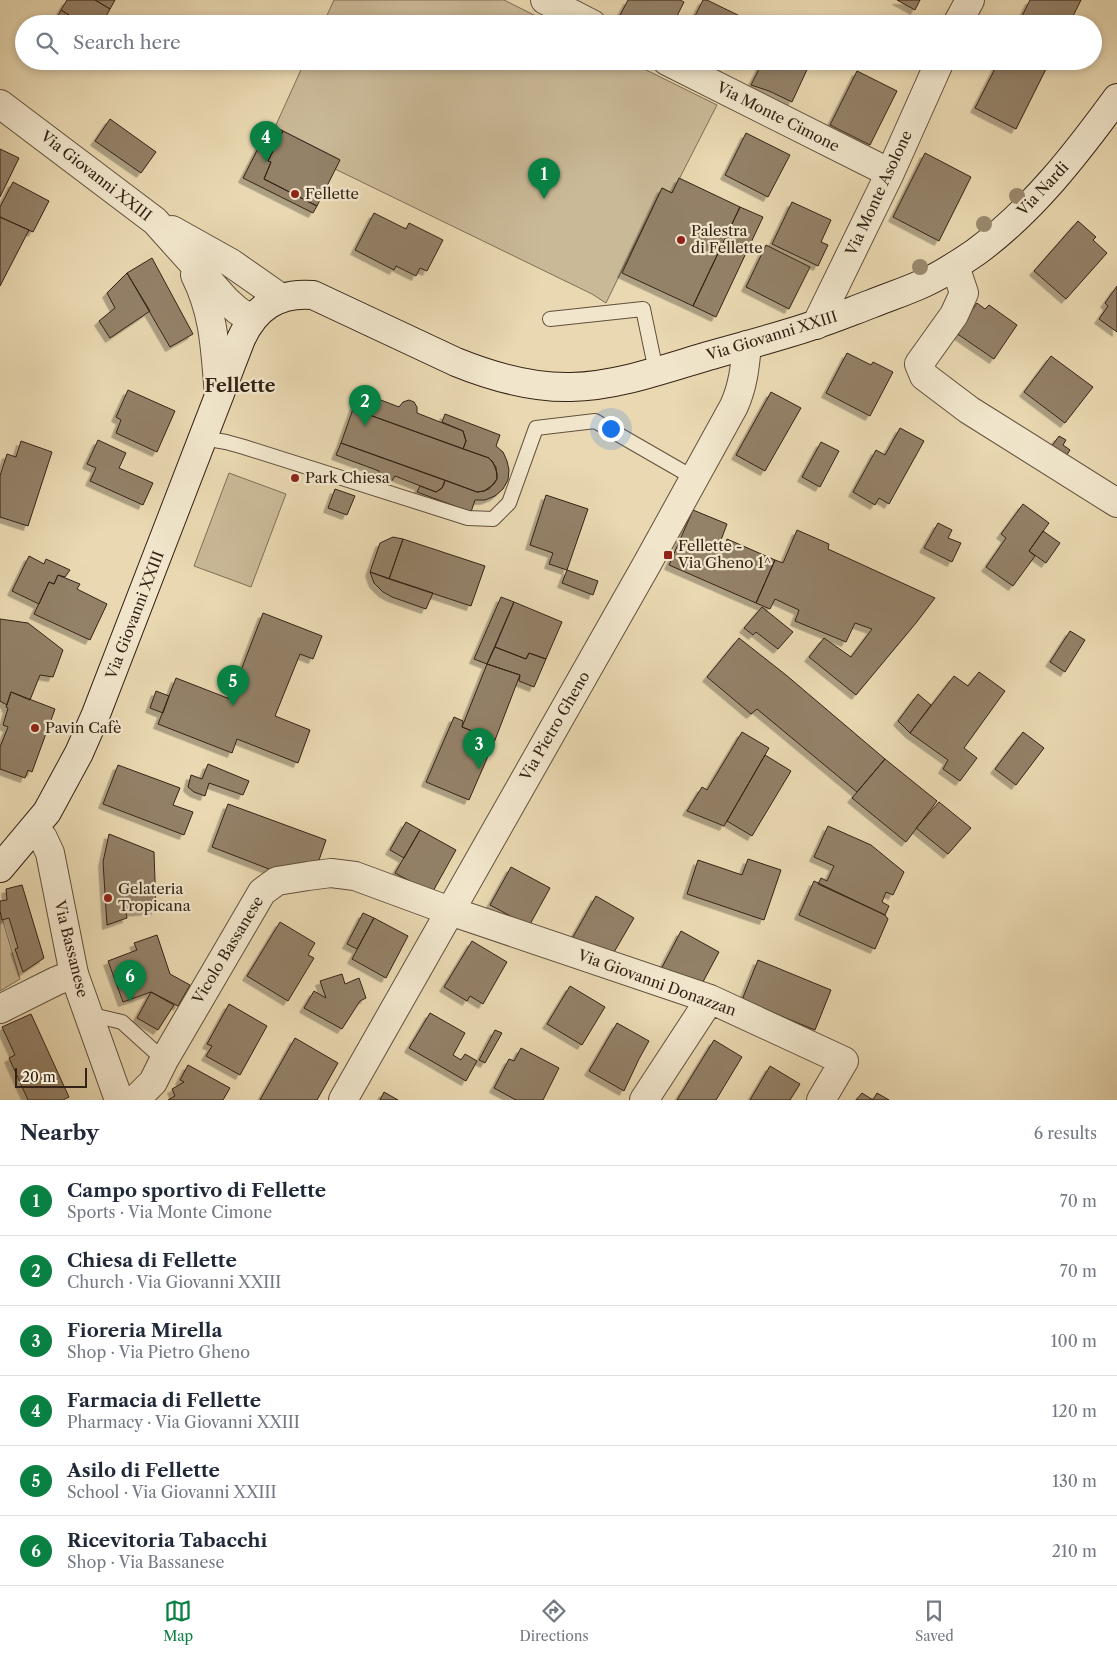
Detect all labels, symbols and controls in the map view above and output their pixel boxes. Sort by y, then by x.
search box [15,15,1102,70]
icon: search [33,29,61,57]
text: Search here [73,31,181,54]
street label: Via Monte Cimone [713,77,843,156]
pin: 4 [250,121,282,162]
street label: Via Giovanni XXIII [36,126,156,225]
street label: Via Monte Asolone [841,127,916,259]
street label: Via Nardi [1012,157,1073,220]
pin: 1 [528,158,560,199]
place label: Fellette [305,184,359,203]
marker: Fellette [289,188,301,200]
place label: Palestra di Fellette [691,221,763,257]
marker: Palestra di Fellette [675,234,687,246]
street label: Via Giovanni XXIII [703,307,840,365]
district label: Fellette [205,375,276,397]
pin: 2 [349,385,381,426]
your location [598,416,624,442]
place label: Park Chiesa [305,468,390,487]
marker: Park Chiesa [289,472,301,484]
place label: Fellette - Via Gheno 1^ [677,536,771,572]
street label: Via Giovanni XXIII [101,548,168,683]
marker: Fellette - Via Gheno 1^ [662,549,674,561]
pin: 5 [217,665,249,706]
street label: Via Pietro Gheno [515,668,594,785]
place label: Pavin Cafè [45,718,121,737]
marker: Pavin Cafè [29,722,41,734]
pin: 3 [463,728,495,769]
place label: Gelateria Tropicana [118,879,191,915]
marker: Gelateria Tropicana [102,892,114,904]
street label: Vicolo Bassanese [187,892,267,1008]
street label: Via Bassanese [50,897,93,999]
street label: Via Giovanni Donazzan [575,945,739,1020]
pin: 6 [114,960,146,1001]
scale bar [15,1065,88,1088]
text: 20 m [22,1068,56,1086]
text: Nearby [20,1120,99,1145]
text: 6 results [1034,1123,1097,1143]
text: Campo sportivo di Fellette [67,1179,326,1202]
text: 1 [32,1191,40,1211]
text: 70 m [1060,1191,1097,1211]
text: Sports · Via Monte Cimone [67,1202,272,1222]
text: Chiesa di Fellette [67,1249,237,1272]
text: 2 [31,1261,41,1281]
text: 70 m [1060,1261,1097,1281]
text: Church · Via Giovanni XXIII [67,1272,281,1292]
text: Fioreria Mirella [67,1319,223,1342]
text: 3 [31,1331,41,1351]
text: 100 m [1051,1331,1097,1351]
text: Shop · Via Pietro Gheno [67,1342,250,1362]
text: Farmacia di Fellette [67,1389,261,1412]
text: 4 [31,1401,41,1421]
text: 120 m [1052,1401,1097,1421]
text: Pharmacy · Via Giovanni XXIII [67,1412,300,1432]
text: Asilo di Fellette [67,1459,220,1482]
text: 5 [32,1471,40,1491]
text: 130 m [1052,1471,1097,1491]
text: School · Via Giovanni XXIII [67,1482,277,1502]
text: Ricevitoria Tabacchi [67,1529,267,1552]
text: 6 [31,1541,41,1561]
text: 210 m [1052,1541,1097,1561]
text: Shop · Via Bassanese [67,1552,225,1572]
tab: Map [163,1597,193,1645]
tab: Directions [519,1597,589,1645]
tab: Saved [915,1597,954,1645]

